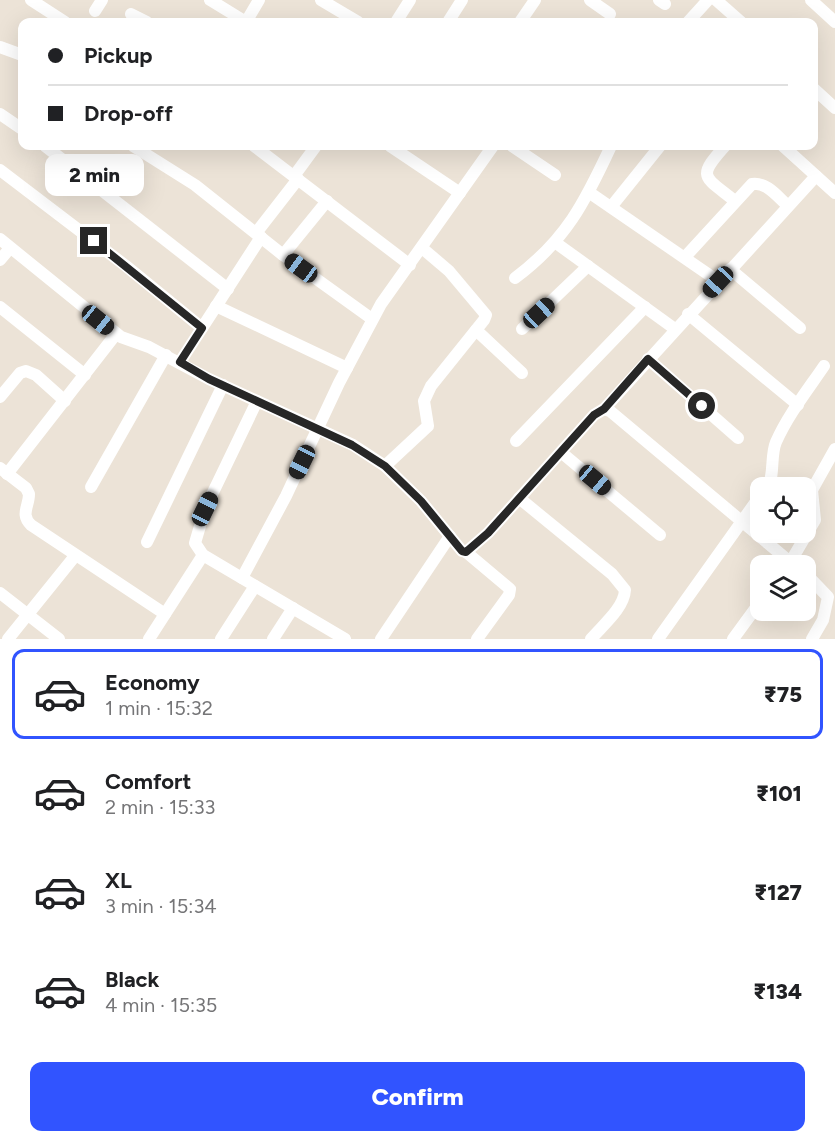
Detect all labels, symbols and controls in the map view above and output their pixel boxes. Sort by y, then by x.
text: Pickup [84,42,153,69]
text: Drop-off [84,100,173,127]
callout: 2 min [44,154,144,196]
text: 2 min [69,163,120,187]
route end [80,227,107,254]
car [281,250,321,286]
car [699,263,737,301]
car [520,294,558,332]
car [78,302,118,338]
route start [688,392,715,419]
car [286,442,318,482]
car [575,462,615,498]
map controls [750,477,816,621]
button: locate [750,477,816,543]
car [189,489,221,529]
button: layers [750,555,816,621]
icon: car [33,667,87,721]
text: Economy [105,669,200,696]
text: ₹75 [764,681,802,708]
text: 1 min · 15:32 [105,696,213,720]
icon: car [33,766,87,820]
text: Comfort [105,768,191,795]
text: ₹101 [756,780,802,807]
text: 2 min · 15:33 [105,795,215,819]
icon: car [33,865,87,919]
text: XL [105,867,132,894]
text: ₹127 [754,879,802,906]
text: 3 min · 15:34 [105,894,217,918]
icon: car [33,964,87,1018]
text: Black [105,966,159,993]
text: ₹134 [753,978,802,1005]
text: 4 min · 15:35 [105,993,217,1017]
button: Confirm [30,1062,805,1131]

